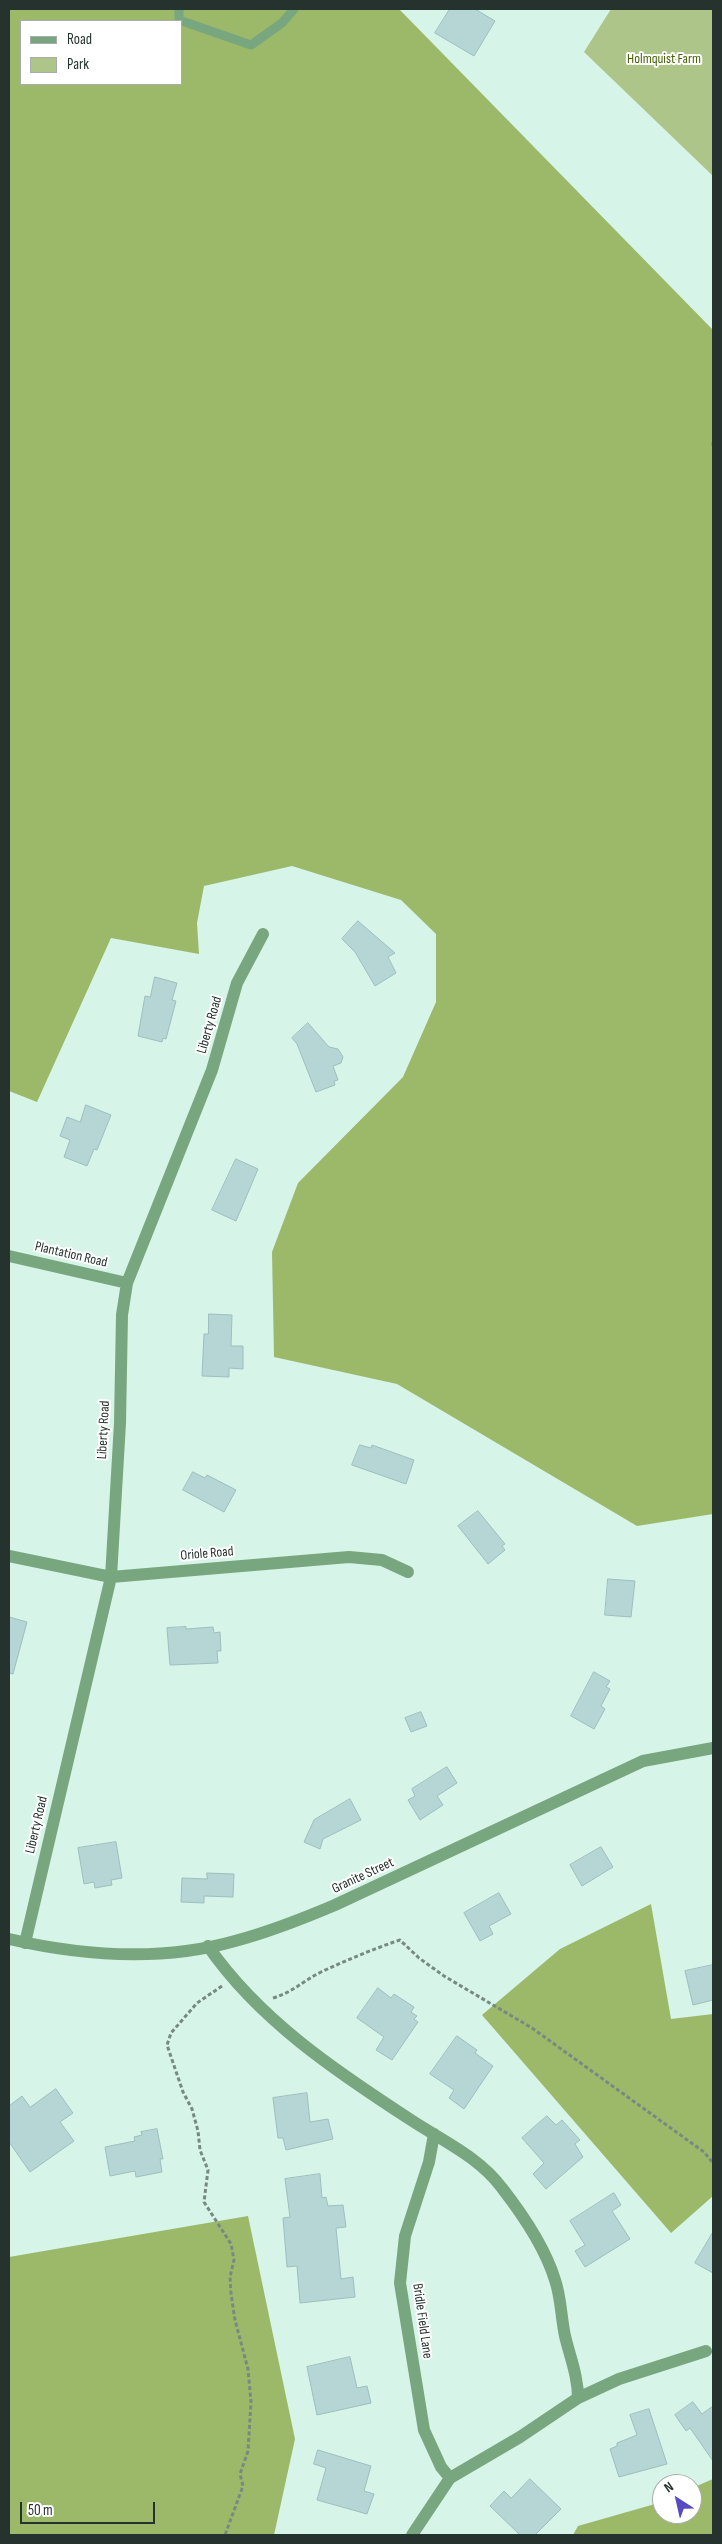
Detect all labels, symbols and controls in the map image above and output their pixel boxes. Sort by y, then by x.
legend [20,20,182,85]
text: Road [67,30,92,49]
park label: Holmquist Farm [627,51,701,67]
text: Park [67,55,89,74]
street label: Liberty Road [194,994,226,1056]
street label: Plantation Road [33,1239,109,1271]
street label: Liberty Road [94,1400,114,1460]
street label: Oriole Road [180,1543,234,1565]
street label: Liberty Road [22,1795,52,1855]
street label: Granite Street [329,1854,397,1898]
street label: Bridle Field Lane [408,2282,436,2360]
north arrow [652,2474,702,2524]
text: N [661,2478,677,2496]
scale bar [22,2492,158,2524]
text: 50 m [28,2501,53,2520]

